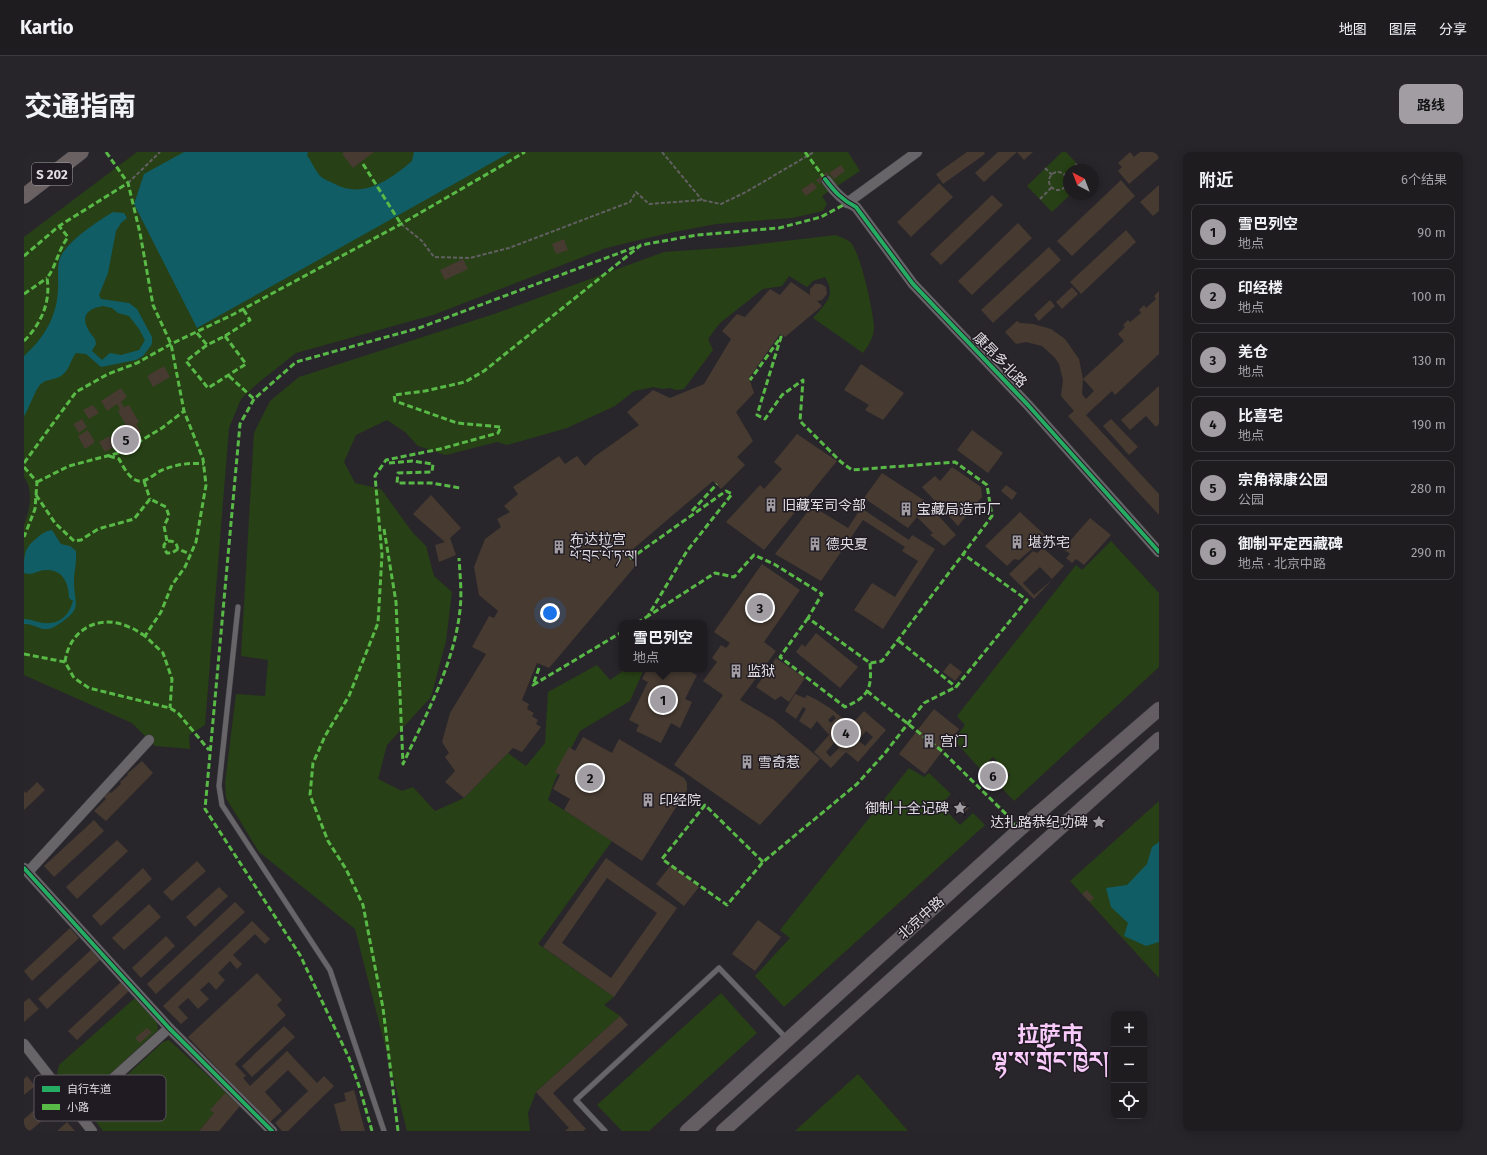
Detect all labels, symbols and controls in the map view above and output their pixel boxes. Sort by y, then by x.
text: Kartio [20,16,74,39]
text: 地图 [1339,21,1367,38]
text: 图层 [1389,21,1417,38]
text: 分享 [1439,21,1467,38]
button: 路线 [1399,84,1463,124]
text: 交通指南 [24,90,136,123]
road number: S 202 [32,163,72,185]
north arrow [1063,164,1099,200]
text: 附近 [1199,170,1233,191]
text: 6个结果 [1401,172,1447,187]
text: 雪巴列空 [1238,215,1298,233]
text: 1 [1210,225,1216,240]
text: 90 m [1417,225,1446,240]
text: 地点 [1238,236,1264,251]
text: 印经楼 [1238,279,1283,297]
text: 2 [1210,289,1216,304]
text: 100 m [1411,289,1446,304]
text: 地点 [1238,300,1264,315]
street label: 康昂多北路 [970,329,1030,391]
text: 羌仓 [1238,343,1268,361]
text: 3 [1210,353,1216,368]
text: 130 m [1412,353,1446,368]
text: 地点 [1238,364,1264,379]
text: 比喜宅 [1238,407,1283,425]
text: 4 [1209,417,1217,432]
text: 190 m [1412,417,1446,432]
pin: 5 [113,425,139,455]
text: 地点 [1238,428,1264,443]
text: 宗角禄康公园 [1238,471,1328,489]
text: 5 [1210,481,1216,496]
text: 280 m [1411,481,1446,496]
text: 公园 [1238,492,1264,507]
building icon: 旧藏军司令部 [763,497,779,513]
place label: 旧藏军司令部 [782,497,866,514]
building icon: 宝藏局造币厂 [898,501,914,517]
place label: 宝藏局造币厂 [917,501,1001,518]
place label: 布达拉宫 ཕོ་བྲང་པོ་ཏ་ལ། [569,531,637,567]
building icon: 堪苏宅 [1009,534,1025,550]
place label: 堪苏宅 [1028,534,1070,551]
text: 御制平定西藏碑 [1238,535,1343,553]
building icon: 德央夏 [807,536,823,552]
place label: 德央夏 [826,536,868,553]
building icon: 布达拉宫 ཕོ་བྲང་པོ་ཏ་ལ། [551,539,567,555]
text: 6 [1209,545,1217,560]
text: 290 m [1411,545,1446,560]
text: 地点 · 北京中路 [1238,556,1326,571]
pin: 3 [747,593,773,623]
your location [540,603,560,623]
popup [619,620,707,672]
text: 雪巴列空 [633,629,693,647]
text: 地点 [633,650,659,665]
building icon: 监狱 [728,663,744,679]
place label: 监狱 [747,663,775,680]
pin: 1 [650,685,676,715]
pin: 4 [833,718,859,748]
building icon: 宫门 [921,733,937,749]
place label: 宫门 [940,733,968,750]
building icon: 雪奇惹 [739,754,755,770]
place label: 雪奇惹 [758,754,800,771]
pin: 6 [980,761,1006,791]
pin: 2 [577,763,603,793]
building icon: 印经院 [640,792,656,808]
place label: 印经院 [659,792,701,809]
place label: 御制十全记碑 [865,800,949,817]
place icon: 御制十全记碑 [952,800,968,816]
place label: 达扎路恭纪功碑 [990,814,1088,831]
place icon: 达扎路恭纪功碑 [1091,814,1107,830]
street label: 北京中路 [895,893,947,943]
map controls [1111,1011,1147,1119]
button: + [1111,1011,1147,1047]
district label: 拉萨市 ལྷ་ས་གྲོང་ཁྱེར། [991,1021,1109,1079]
button: − [1111,1047,1147,1083]
legend [34,1075,166,1121]
text: 自行车道 [67,1083,111,1096]
button: locate [1111,1083,1147,1119]
text: 小路 [67,1101,89,1114]

